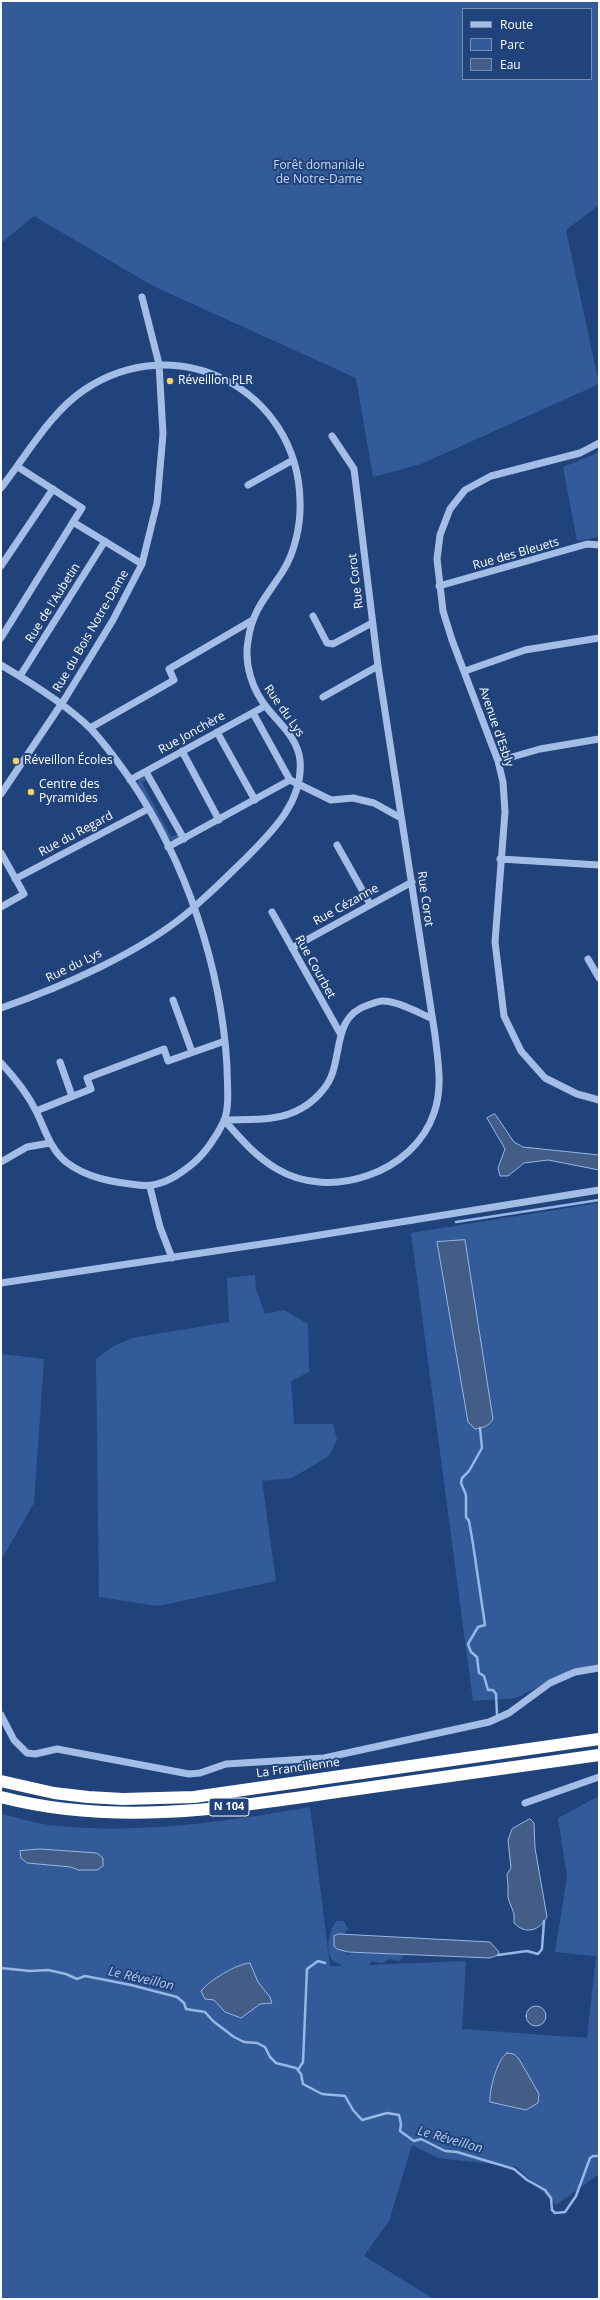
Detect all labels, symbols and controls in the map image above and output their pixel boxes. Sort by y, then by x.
legend [462,8,592,80]
text: Route [500,16,533,33]
text: Parc [500,36,525,53]
text: Eau [500,56,521,73]
park label: Forêt domaniale de Notre-Dame [273,159,365,187]
place label: Réveillon PLR [178,374,253,388]
marker: Réveillon PLR [165,376,175,386]
street label: Rue des Bleuets [471,535,561,573]
street label: Rue Corot [345,552,367,610]
street label: Rue de l'Aubetin [23,561,83,645]
street label: Rue du Bois Notre-Dame [50,567,132,695]
street label: Rue du Lys [261,682,307,740]
street label: Avenue d'Esbly [476,685,516,769]
street label: Rue Jonchère [156,709,228,757]
place label: Réveillon Écoles [24,754,113,768]
marker: Réveillon Écoles [11,756,21,766]
place label: Centre des Pyramides [39,778,99,806]
marker: Centre des Pyramides [26,787,36,797]
street label: Rue du Regard [36,808,116,860]
street label: Rue Corot [414,870,436,928]
street label: Rue Cézanne [311,881,381,929]
street label: Rue Courbet [292,933,338,1001]
street label: Rue du Lys [44,946,104,986]
street label: La Francilienne [255,1755,341,1781]
road number: N 104 [209,1798,249,1816]
water label: Le Réveillon [107,1964,175,1994]
water label: Le Réveillon [416,2123,484,2157]

